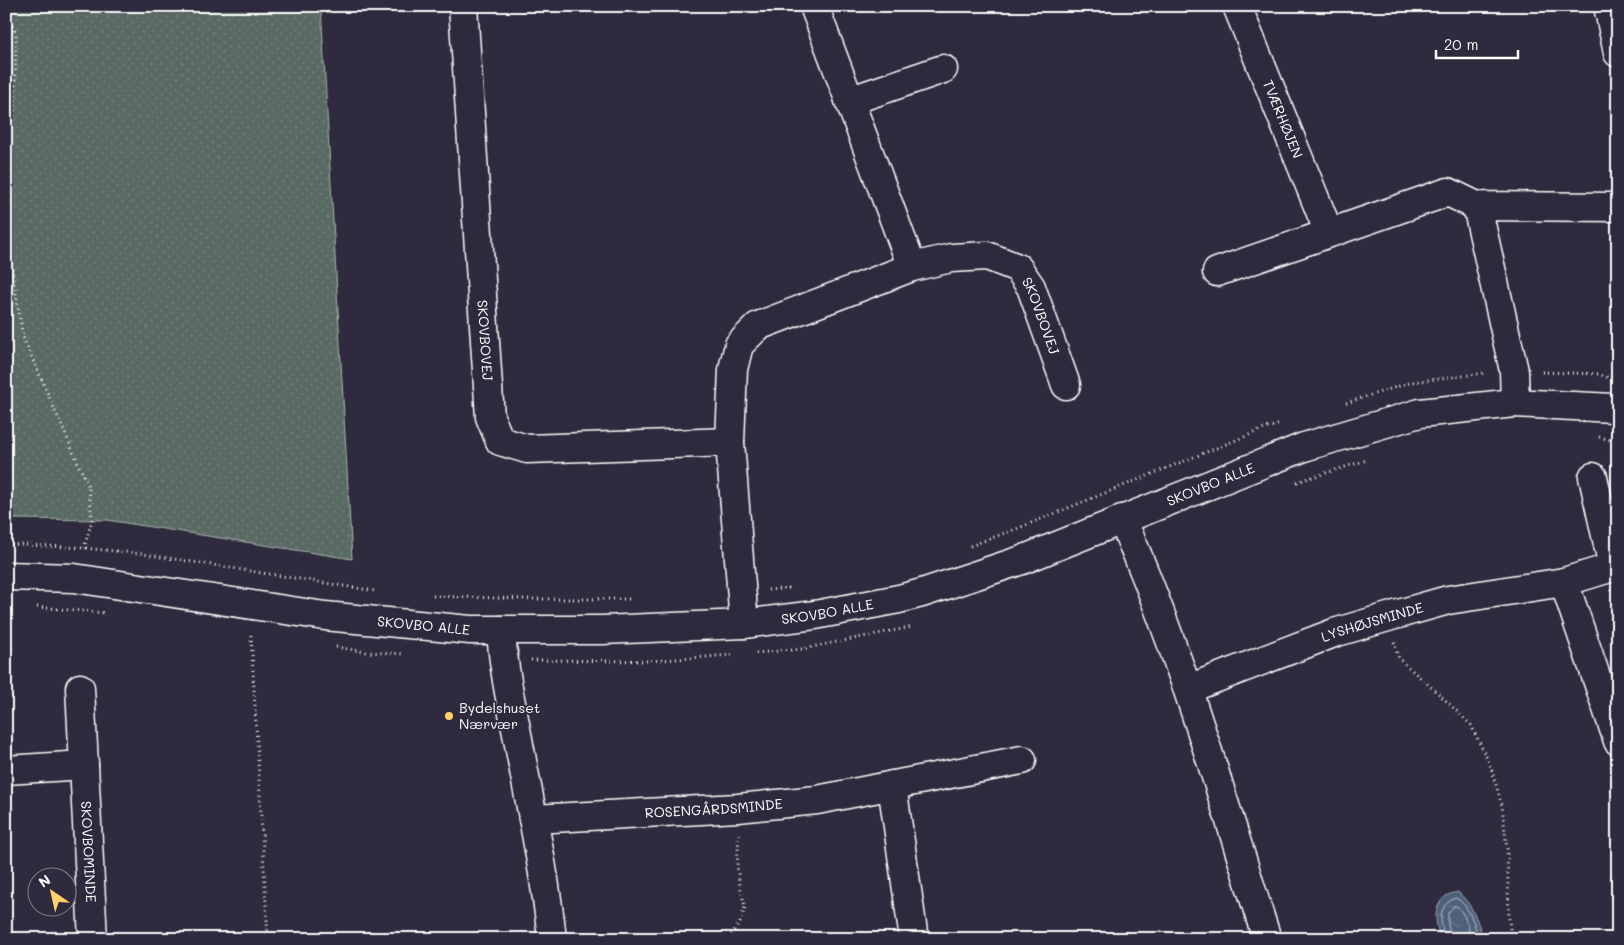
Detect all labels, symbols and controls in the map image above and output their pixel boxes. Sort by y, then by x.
scale bar [1436,28,1519,60]
text: 20 m [1444,34,1478,54]
street label: TVÆRHØJEN [1259,77,1308,161]
street label: SKOVBOVEJ [1018,273,1064,357]
street label: SKOVBOVEJ [473,299,498,382]
street label: SKOVBO ALLE [1164,458,1257,510]
street label: SKOVBO ALLE [780,594,875,628]
street label: LYSHØJSMINDE [1318,598,1425,646]
street label: SKOVBO ALLE [376,611,471,639]
place label: Bydelshuset Nærvær [459,698,540,733]
marker: Bydelshuset Nærvær [443,710,455,722]
street label: ROSENGÅRDSMINDE [644,794,784,822]
street label: SKOVBOMINDE [77,801,101,903]
north arrow [28,868,78,918]
text: N [35,870,54,892]

